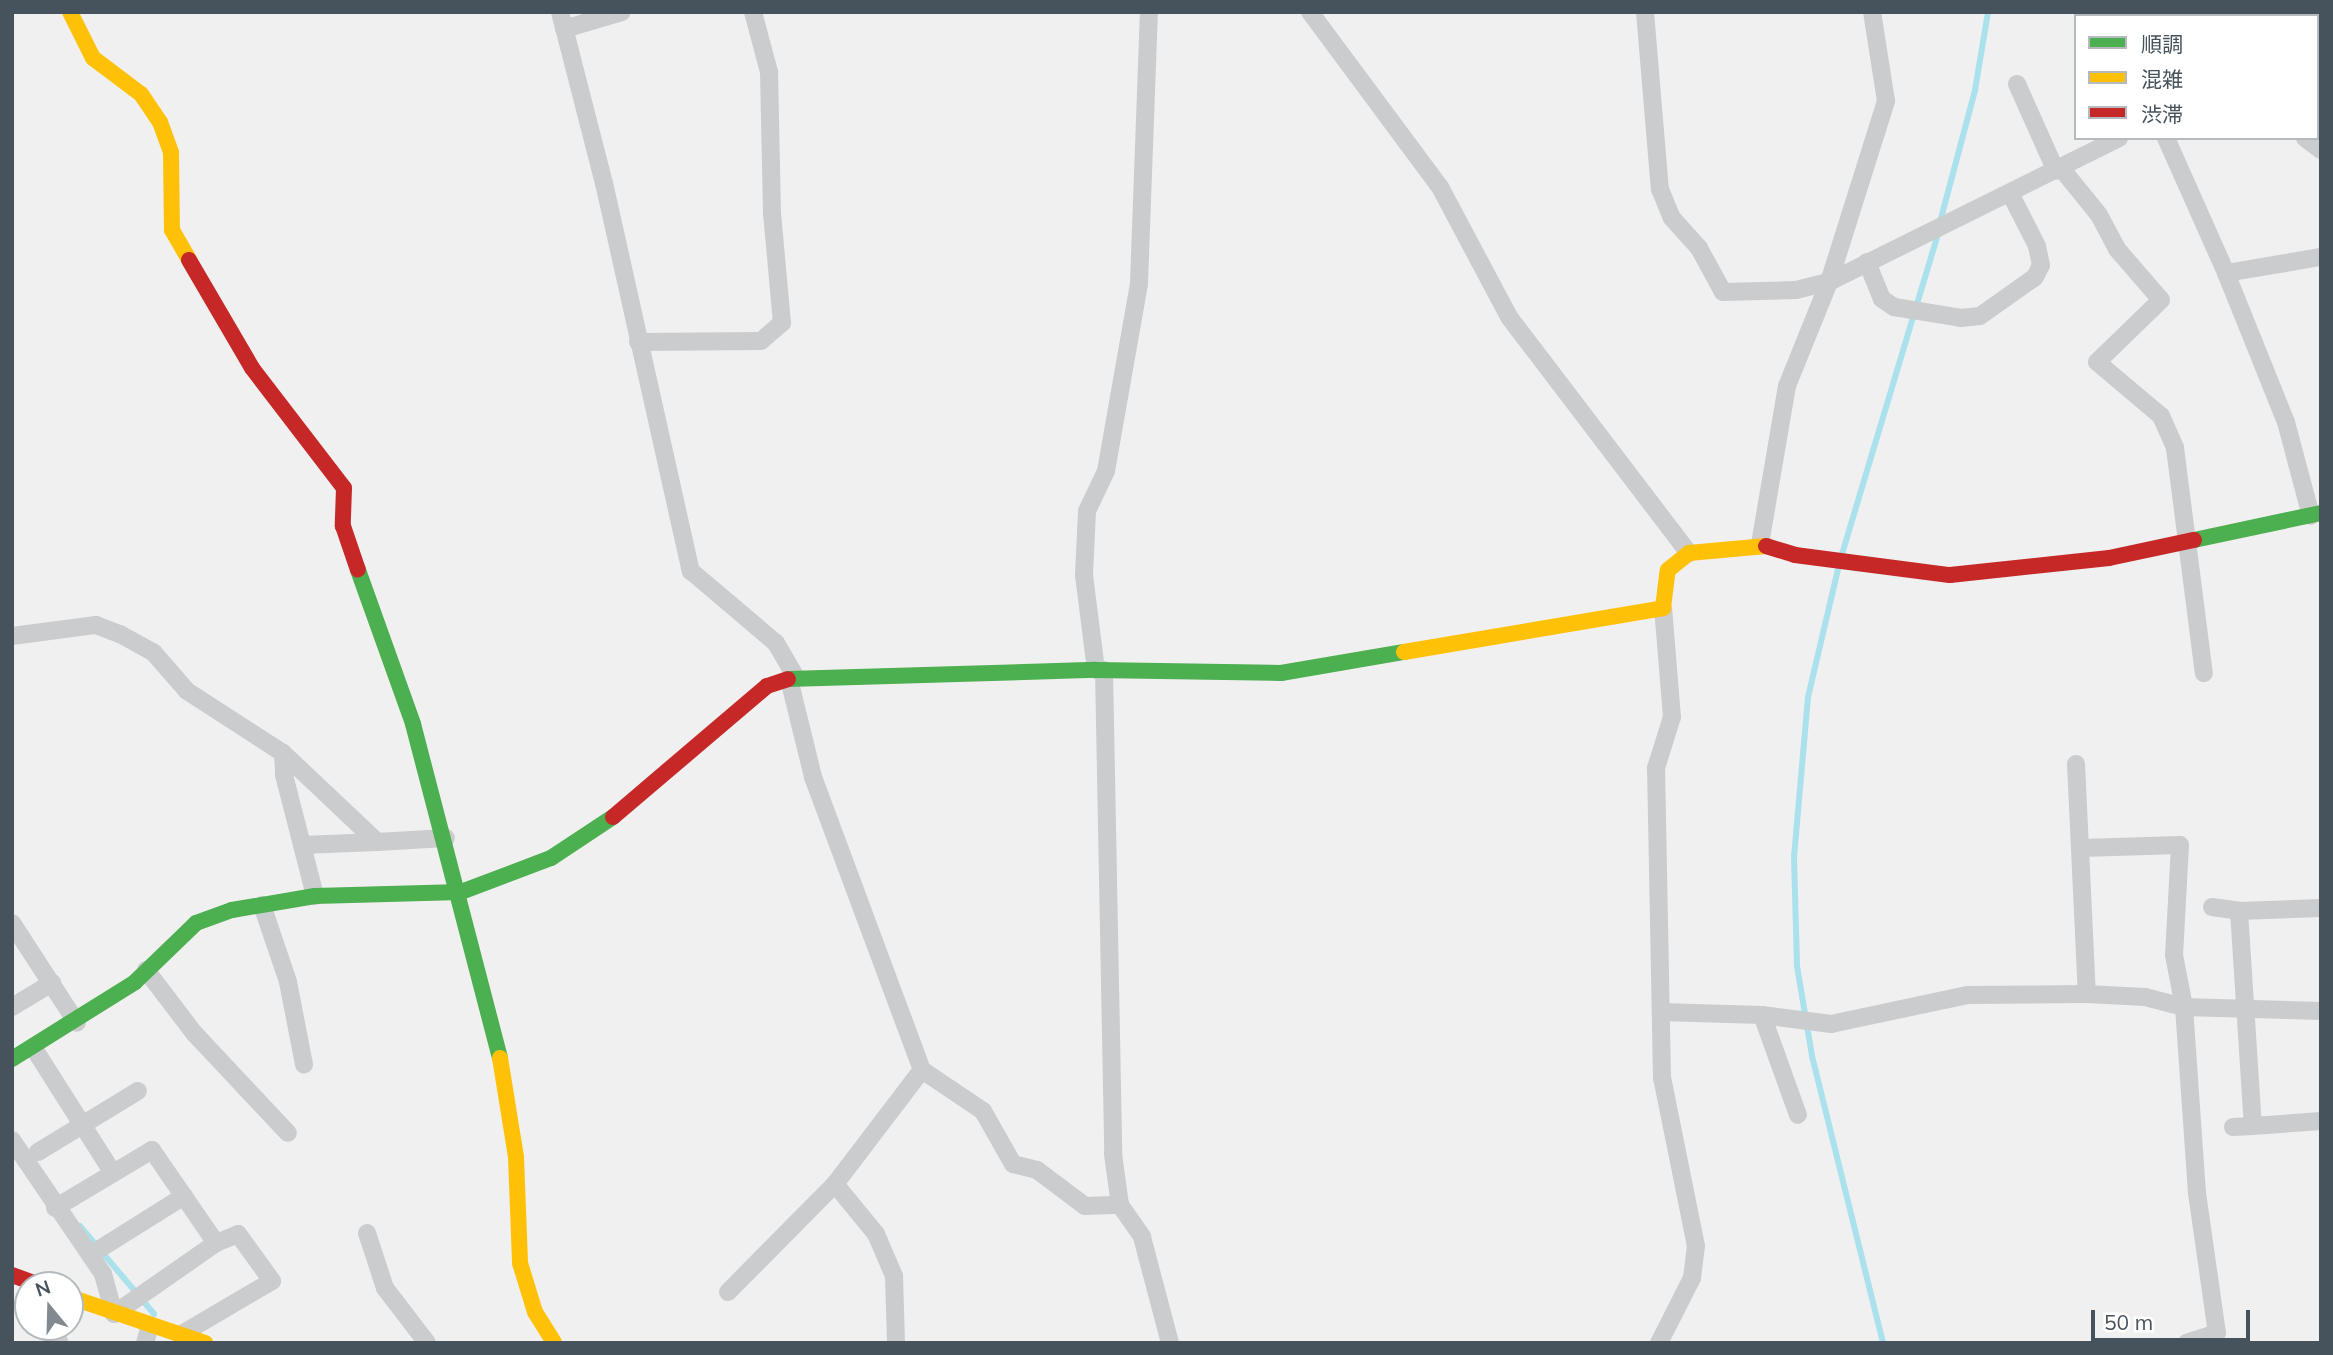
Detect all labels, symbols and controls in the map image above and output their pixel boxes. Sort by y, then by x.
legend [2074,14,2319,140]
text: 順調 [2141,31,2183,57]
text: 混雑 [2141,66,2183,92]
text: 渋滞 [2141,101,2183,127]
north arrow [14,1271,84,1341]
text: N [32,1274,54,1302]
scale bar [2095,1296,2254,1340]
text: 50 m [2104,1309,2153,1335]

